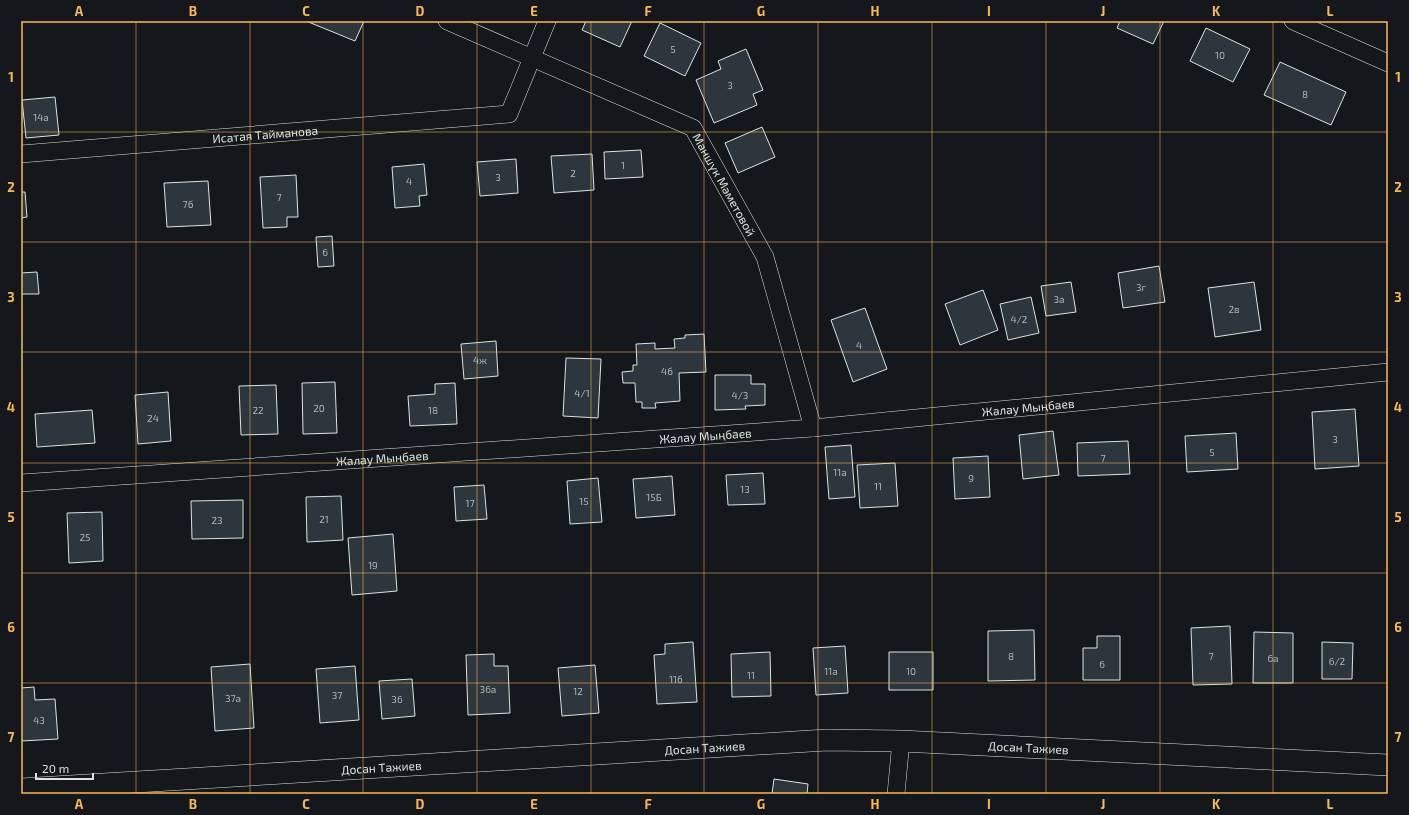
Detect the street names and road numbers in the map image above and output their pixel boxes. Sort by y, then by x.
street label: Исатая Тайманова [212,123,319,145]
street label: Маншүк Мәметовой [690,131,759,238]
street label: Жалау Мыңбаев [981,396,1075,419]
street label: Жалау Мыңбаев [659,425,752,446]
street label: Жалау Мыңбаев [335,448,429,468]
street label: Досан Тажиев [664,738,745,757]
street label: Досан Тажиев [988,738,1069,756]
street label: Досан Тажиев [341,758,422,777]

